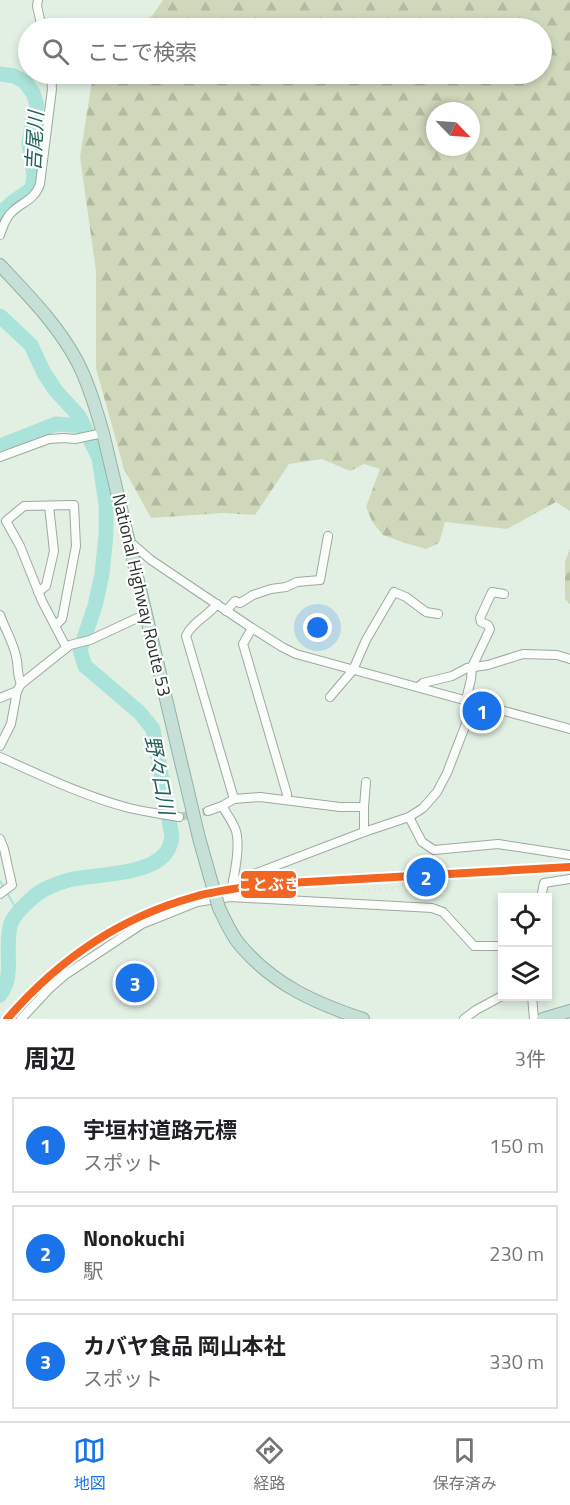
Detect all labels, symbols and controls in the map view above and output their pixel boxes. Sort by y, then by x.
search box [18,18,552,84]
icon: search [39,35,72,68]
text: ここで検索 [87,35,197,69]
north arrow [426,102,480,156]
water label: 吉尾川 [17,108,51,172]
street label: National Highway Route 53 [106,491,178,699]
your location [303,613,332,642]
pin: 1 [462,688,502,734]
water label: 野々口川 [137,733,183,819]
pin: 2 [406,854,446,900]
line badge: ことぶき [240,870,297,899]
text: ことぶき [236,872,300,896]
map controls [498,893,552,1001]
button: locate [498,893,552,947]
button: layers [498,947,552,1001]
pin: 3 [116,960,154,1006]
text: 周辺 [24,1039,76,1078]
text: 3件 [515,1043,546,1074]
text: 宇垣村道路元標 [83,1113,237,1147]
text: 1 [40,1130,51,1161]
text: 150 m [489,1130,544,1161]
text: スポット [83,1147,163,1178]
text: Nonokuchi [83,1221,185,1255]
text: 2 [40,1238,51,1269]
text: 230 m [489,1238,544,1269]
text: 駅 [83,1255,103,1286]
text: カバヤ食品 岡山本社 [83,1329,286,1363]
text: 3 [40,1346,51,1377]
text: 330 m [489,1346,544,1377]
text: スポット [83,1363,163,1394]
tab: 地図 [73,1434,106,1495]
tab: 経路 [253,1434,286,1495]
tab: 保存済み [433,1434,497,1495]

